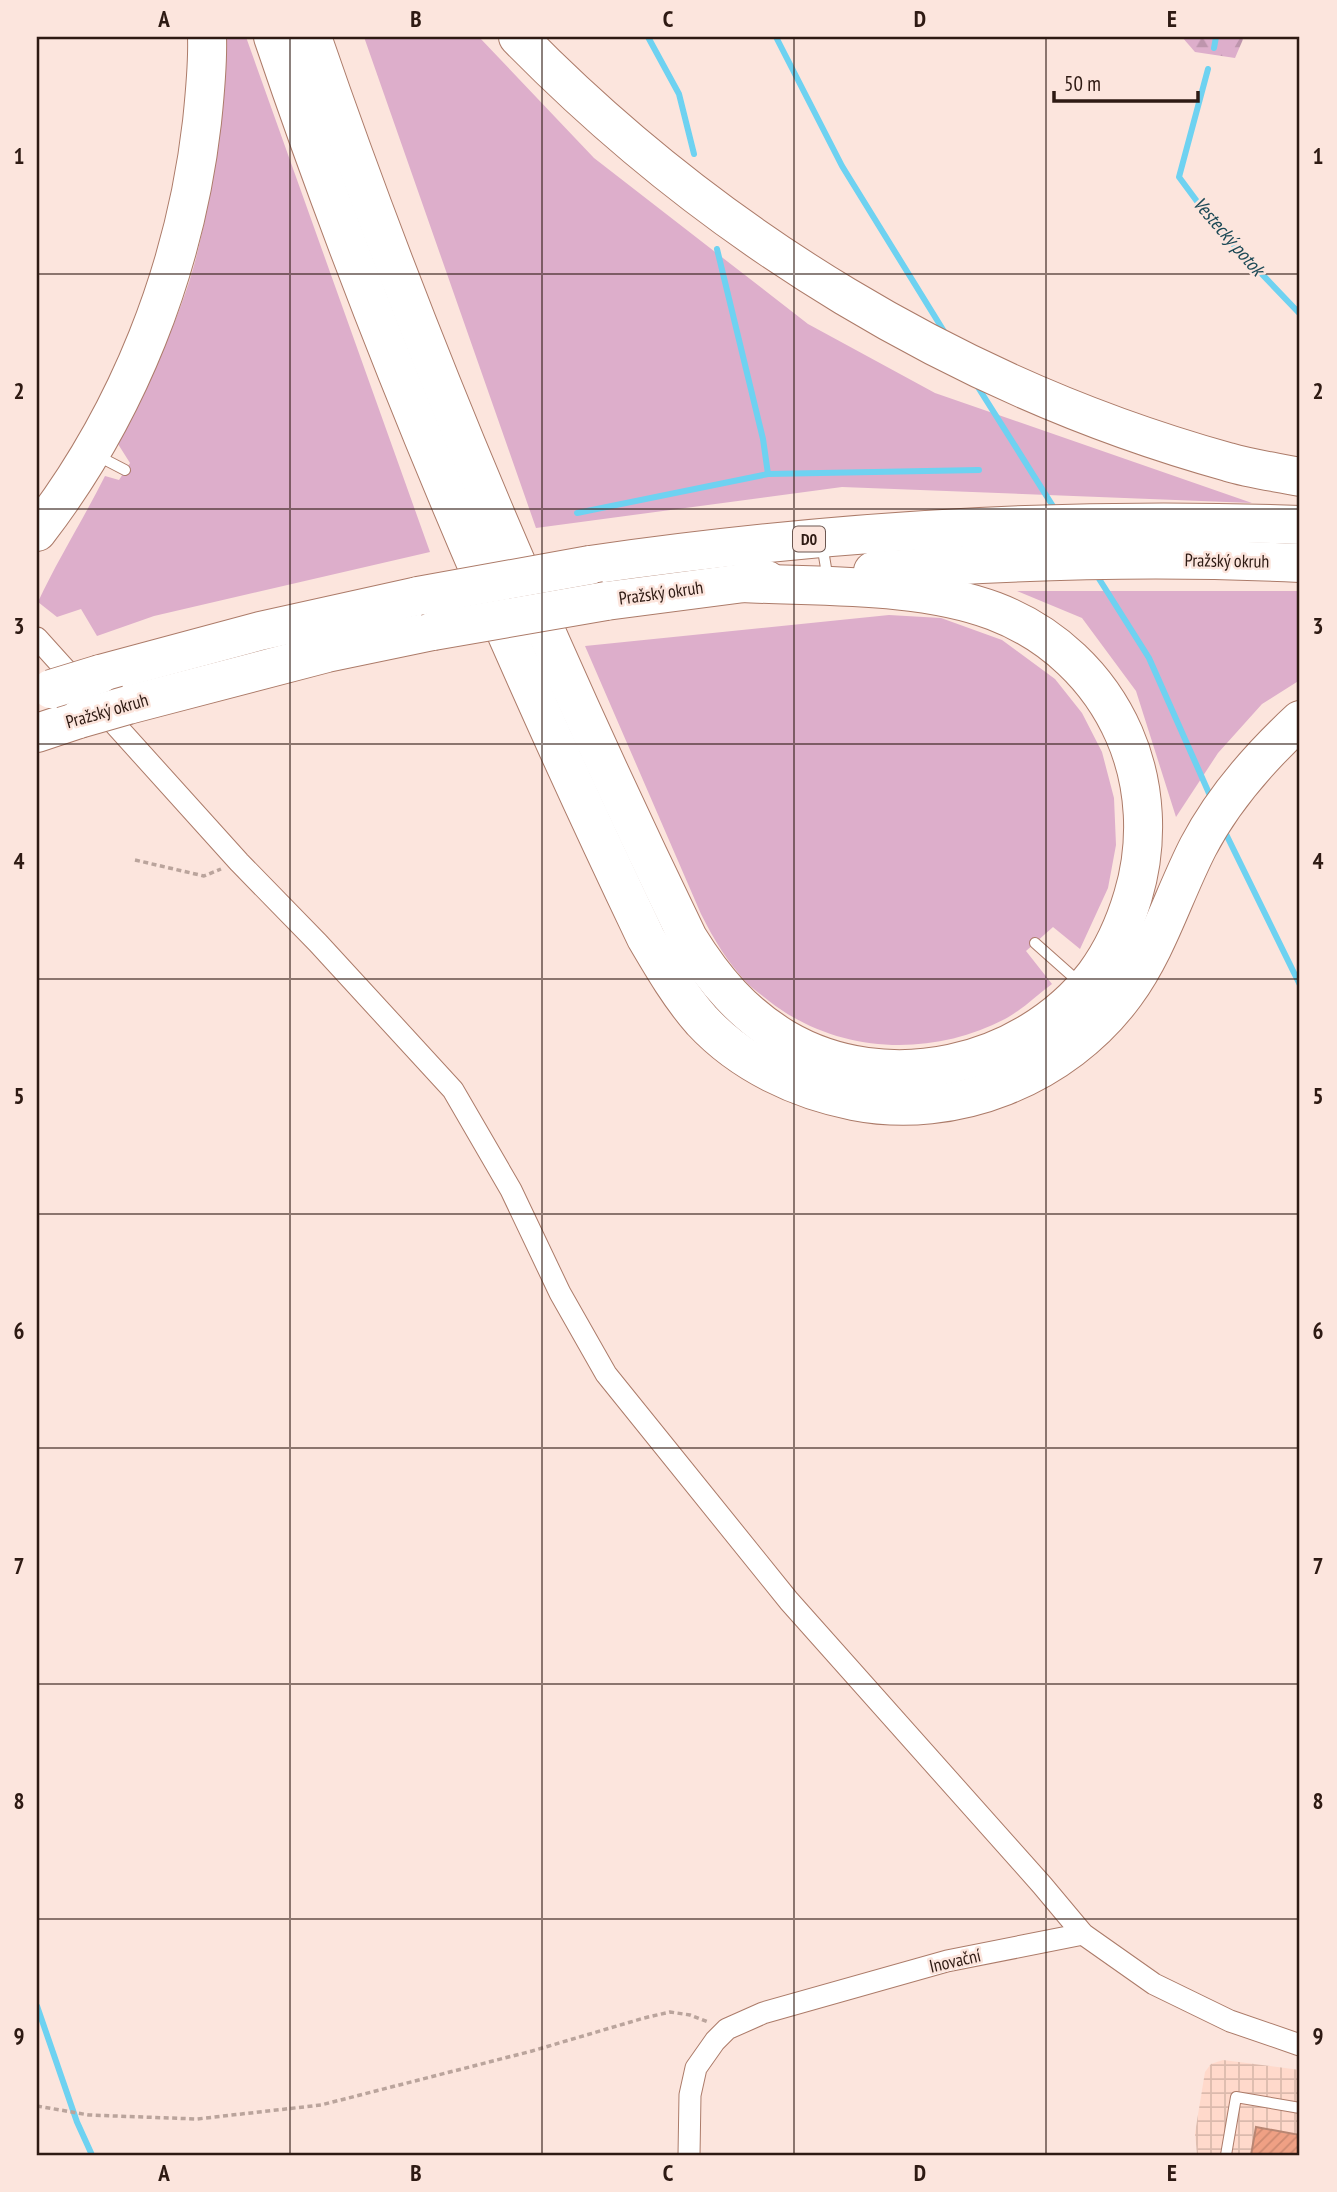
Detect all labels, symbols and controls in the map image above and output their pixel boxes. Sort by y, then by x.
text: A [157,4,170,33]
text: B [410,4,422,33]
text: C [663,4,674,33]
text: D [914,4,926,33]
text: E [1167,4,1177,33]
scale bar [1054,60,1197,104]
text: 50 m [1064,70,1101,97]
text: 1 [14,141,25,170]
text: 1 [1313,141,1324,170]
water label: Vestecký potok [1188,192,1272,282]
text: 2 [14,376,25,405]
text: 2 [1313,376,1324,405]
road number: D0 [793,526,825,552]
street label: Pražský okruh [1184,548,1270,573]
street label: Pražský okruh [617,575,705,610]
text: 3 [14,611,25,640]
text: 3 [1313,611,1324,640]
street label: Pražský okruh [63,688,151,733]
text: 4 [14,846,25,875]
text: 4 [1313,846,1324,875]
text: 5 [14,1081,25,1110]
text: 5 [1313,1081,1324,1110]
text: 6 [14,1316,25,1345]
text: 6 [1313,1316,1324,1345]
text: 7 [14,1551,25,1580]
text: 7 [1313,1551,1324,1580]
text: 8 [14,1786,25,1815]
text: 8 [1313,1786,1324,1815]
street label: Inovační [927,1943,983,1978]
text: 9 [14,2021,25,2050]
text: 9 [1313,2021,1324,2050]
text: A [157,2158,170,2187]
text: B [410,2158,422,2187]
text: C [663,2158,674,2187]
text: D [914,2158,926,2187]
text: E [1167,2158,1177,2187]

